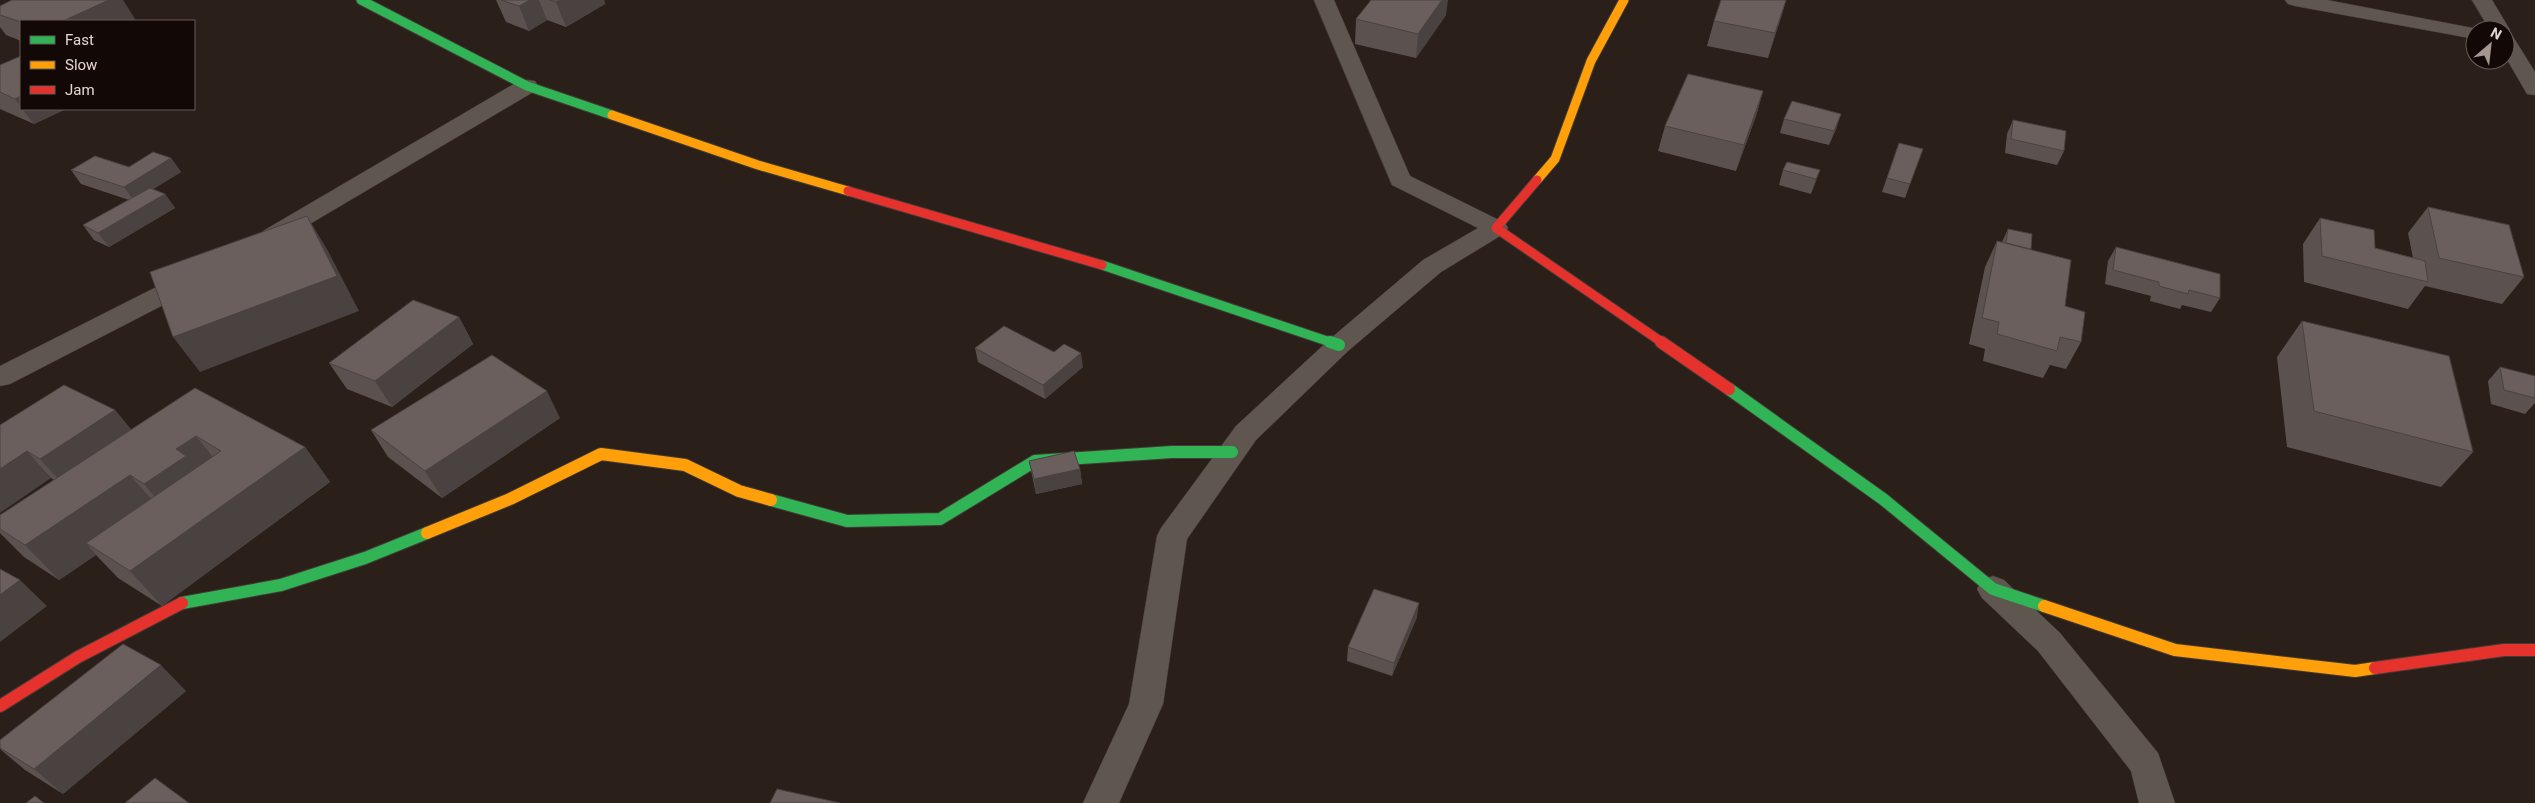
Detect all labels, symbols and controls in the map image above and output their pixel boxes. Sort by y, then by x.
legend [20,20,195,110]
north arrow [2465,20,2515,70]
text: N [2488,24,2504,43]
text: Fast [65,31,94,49]
text: Slow [65,56,97,74]
text: Jam [65,81,95,99]

